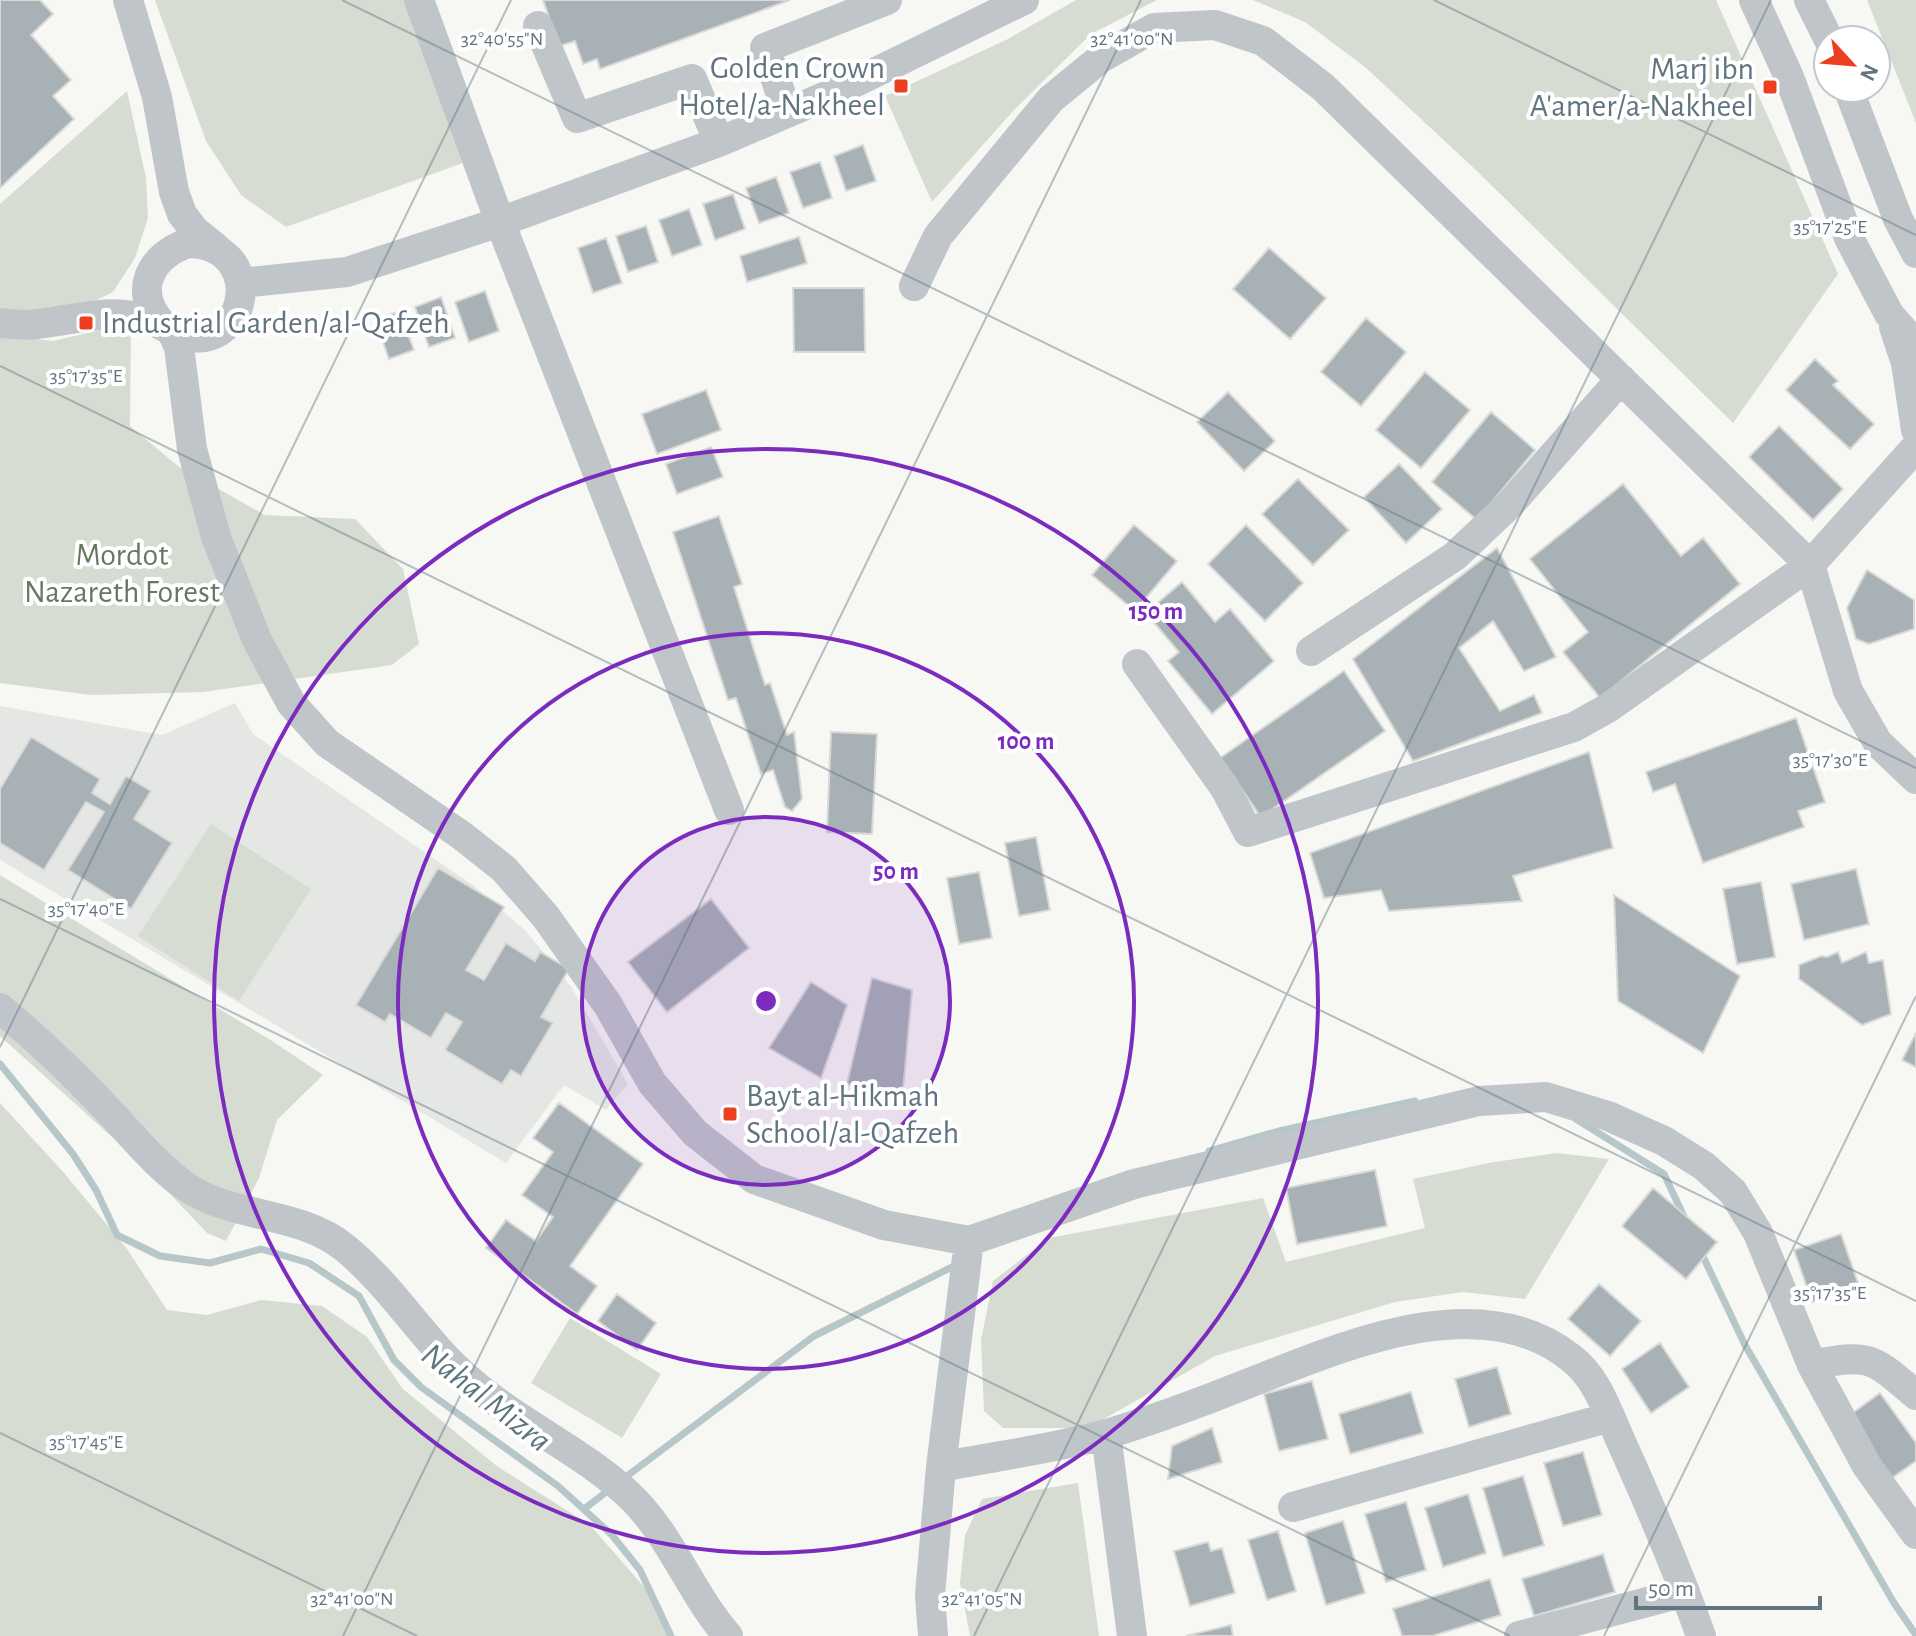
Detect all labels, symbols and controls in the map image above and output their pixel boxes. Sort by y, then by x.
north arrow [1812,24,1892,104]
text: 32°40'55"N [461,29,543,49]
text: 32°41'00"N [1090,29,1174,49]
place label: Golden Crown Hotel/a-Nakheel [678,52,885,121]
place label: Marj ibn A'amer/a-Nakheel [1530,53,1754,122]
text: N [1856,61,1882,84]
marker: Golden Crown Hotel/a-Nakheel [892,77,910,95]
marker: Marj ibn A'amer/a-Nakheel [1761,78,1779,96]
text: 35°17'25"E [1793,217,1867,237]
place label: Industrial Garden/al-Qafzeh [102,307,450,339]
marker: Industrial Garden/al-Qafzeh [77,314,95,332]
text: 35°17'35"E [50,366,123,386]
park label: Mordot Nazareth Forest [24,539,220,608]
text: 150 m [1129,600,1183,624]
text: 100 m [998,730,1054,754]
text: 35°17'30"E [1792,750,1868,770]
text: 50 m [873,860,919,884]
text: 35°17'40"E [48,899,125,919]
centre of rings [752,987,780,1015]
place label: Bayt al-Hikmah School/al-Qafzeh [746,1080,959,1149]
marker: Bayt al-Hikmah School/al-Qafzeh [721,1105,739,1123]
text: 35°17'35"E [1794,1283,1867,1303]
water label: Nahal Mizra [415,1337,557,1459]
text: 35°17'45"E [49,1432,123,1452]
scale bar [1636,1560,1820,1610]
text: 50 m [1648,1577,1694,1601]
text: 32°41'00"N [310,1589,394,1609]
text: 32°41'05"N [941,1589,1023,1609]

